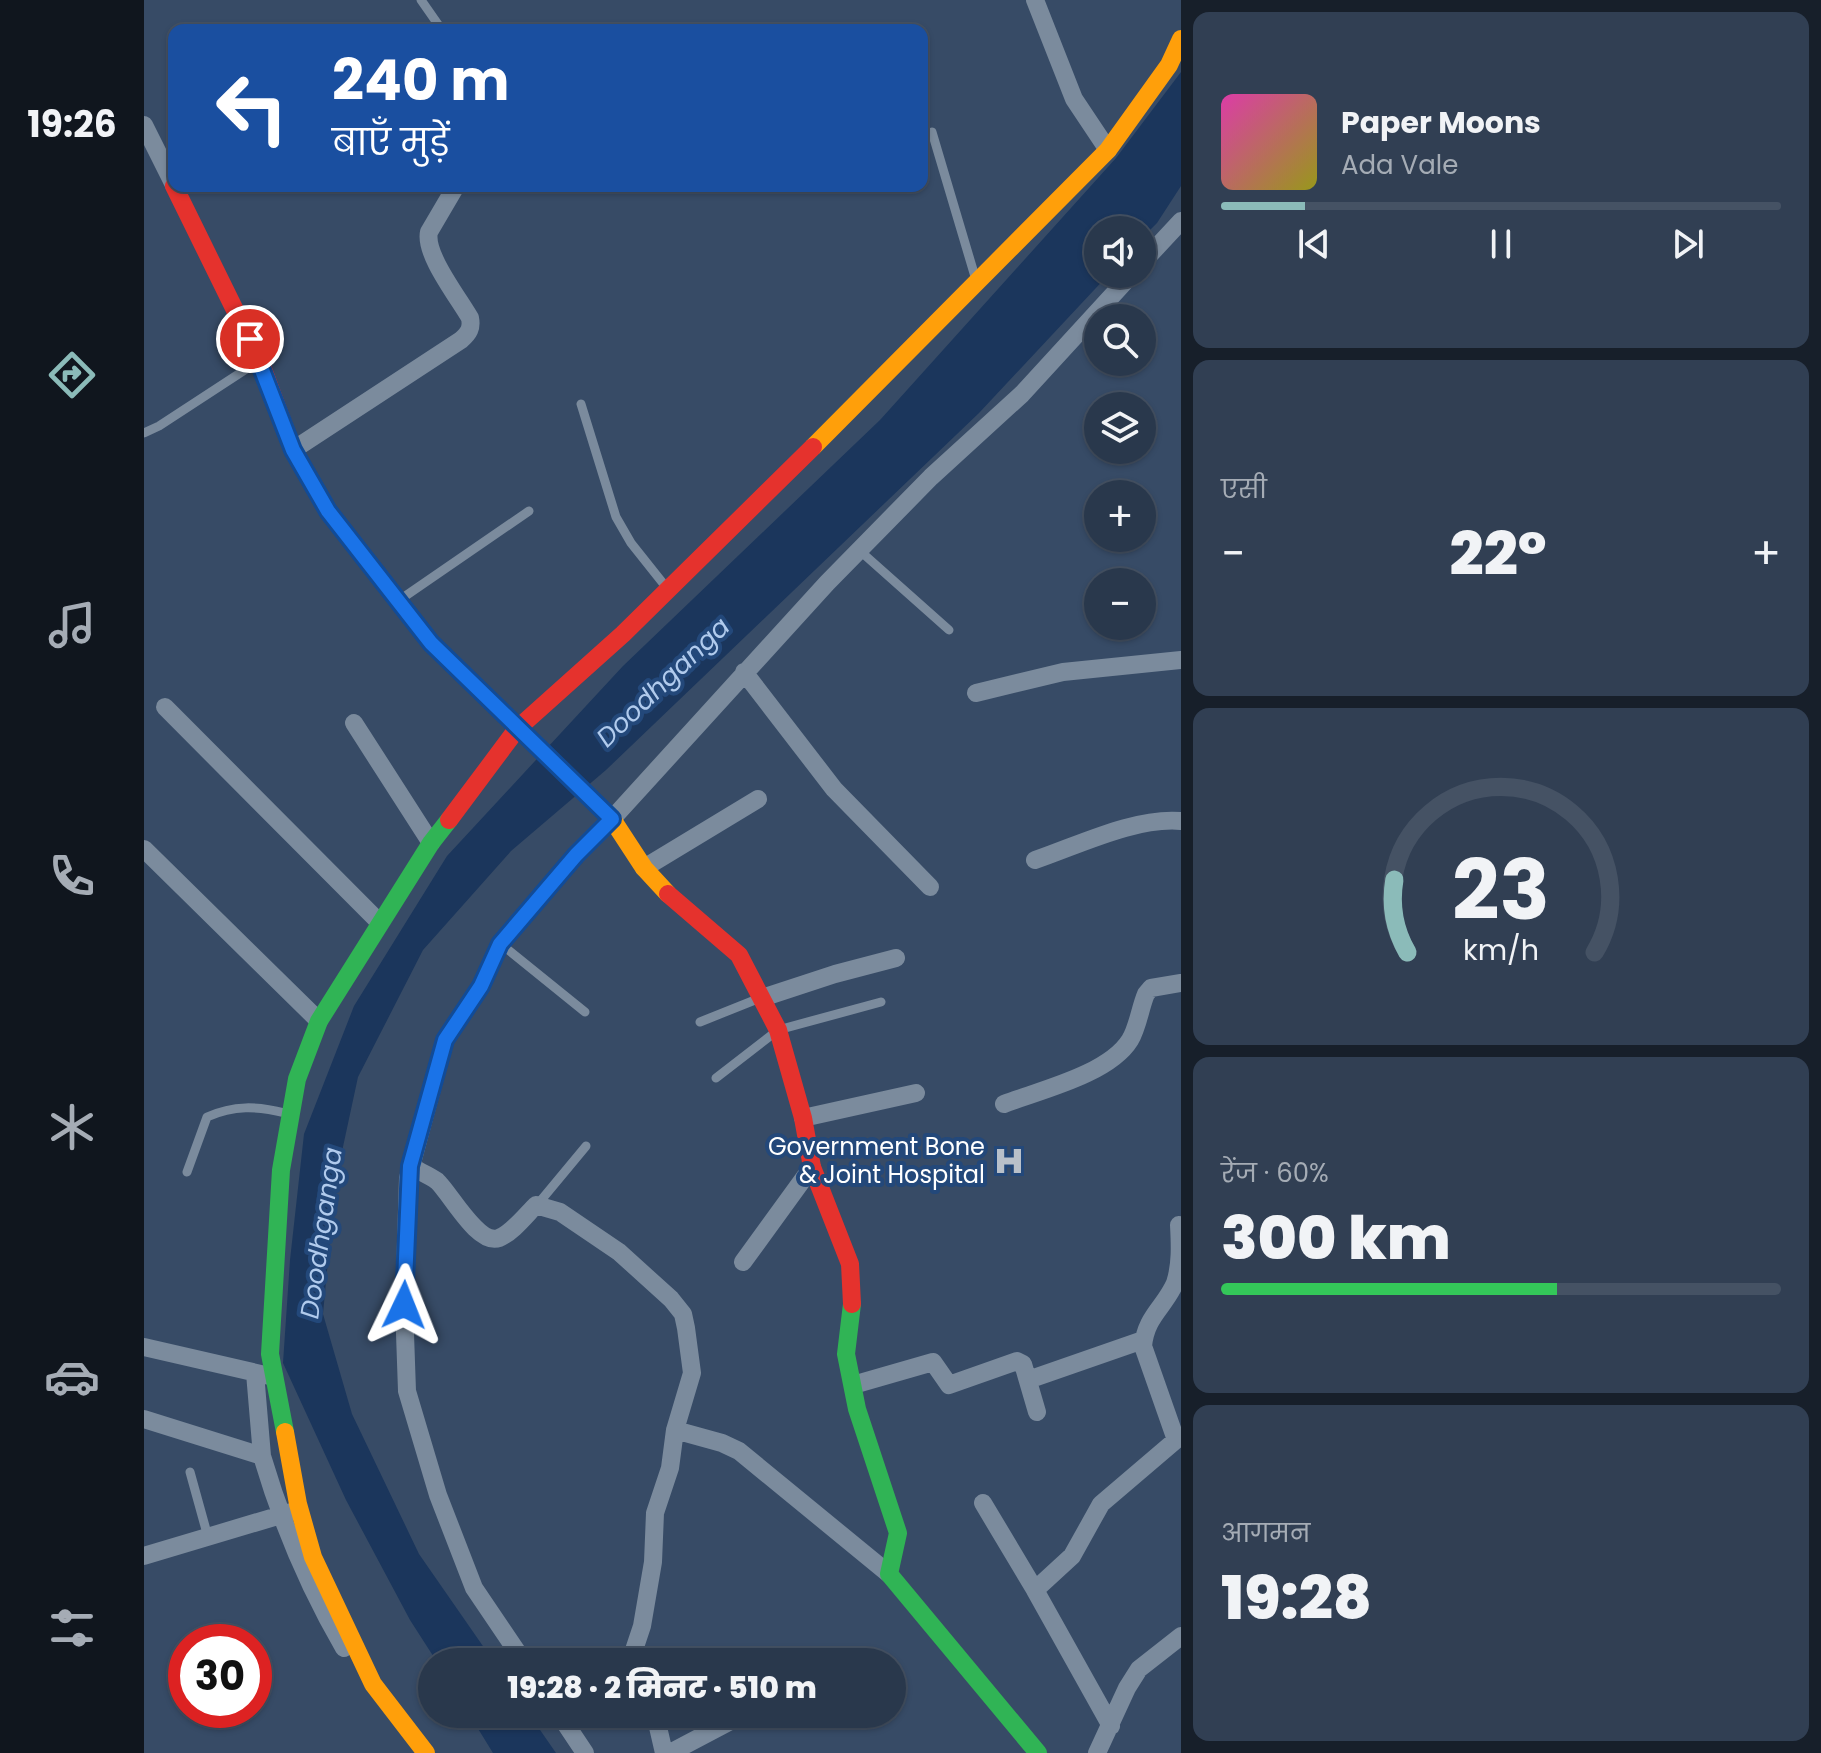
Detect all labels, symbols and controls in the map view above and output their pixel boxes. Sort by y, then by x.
text: 240 m [332,41,510,120]
icon: left [200,56,304,160]
text: 19:26 [27,99,117,150]
text: Paper Moons [1341,101,1541,144]
text: बाएँ मुड़ें [332,117,449,168]
text: Ada Vale [1341,147,1458,183]
map controls [1084,216,1156,640]
button: sound [1084,216,1156,288]
icon: previous [1292,222,1336,266]
icon: pause [1479,222,1523,266]
icon: next [1666,222,1710,266]
button: search [1084,304,1156,376]
pin [216,305,284,373]
icon: arrive [228,317,272,361]
icon: directions [44,347,100,403]
button: layers [1084,392,1156,464]
text: एसी [1221,471,1267,507]
button: + [1084,480,1156,552]
text: 22° [1450,512,1547,596]
text: − [1221,523,1245,584]
text: + [1751,523,1781,584]
button: − [1084,568,1156,640]
icon: music [44,597,100,653]
water label: Doodhganga [588,609,738,755]
text: 23 [1452,831,1550,947]
icon: phone [44,848,100,904]
text: km/h [1463,930,1539,970]
icon: climate [44,1099,100,1155]
place label: Government Bone & Joint Hospital [768,1130,985,1191]
hospital icon: Government Bone & Joint Hospital [992,1144,1026,1178]
water label: Doodhganga [291,1145,351,1321]
text: रेंज · 60% [1221,1155,1329,1191]
text: 300 km [1221,1196,1451,1280]
position arrow [362,1263,446,1347]
icon: car [44,1349,100,1405]
text: आगमन [1221,1515,1310,1551]
text: 19:28 [1221,1556,1372,1640]
icon: filters [44,1600,100,1656]
speed limit sign: 30 [168,1624,272,1728]
text: 19:28 · 2 मिनट · 510 m [507,1666,817,1709]

